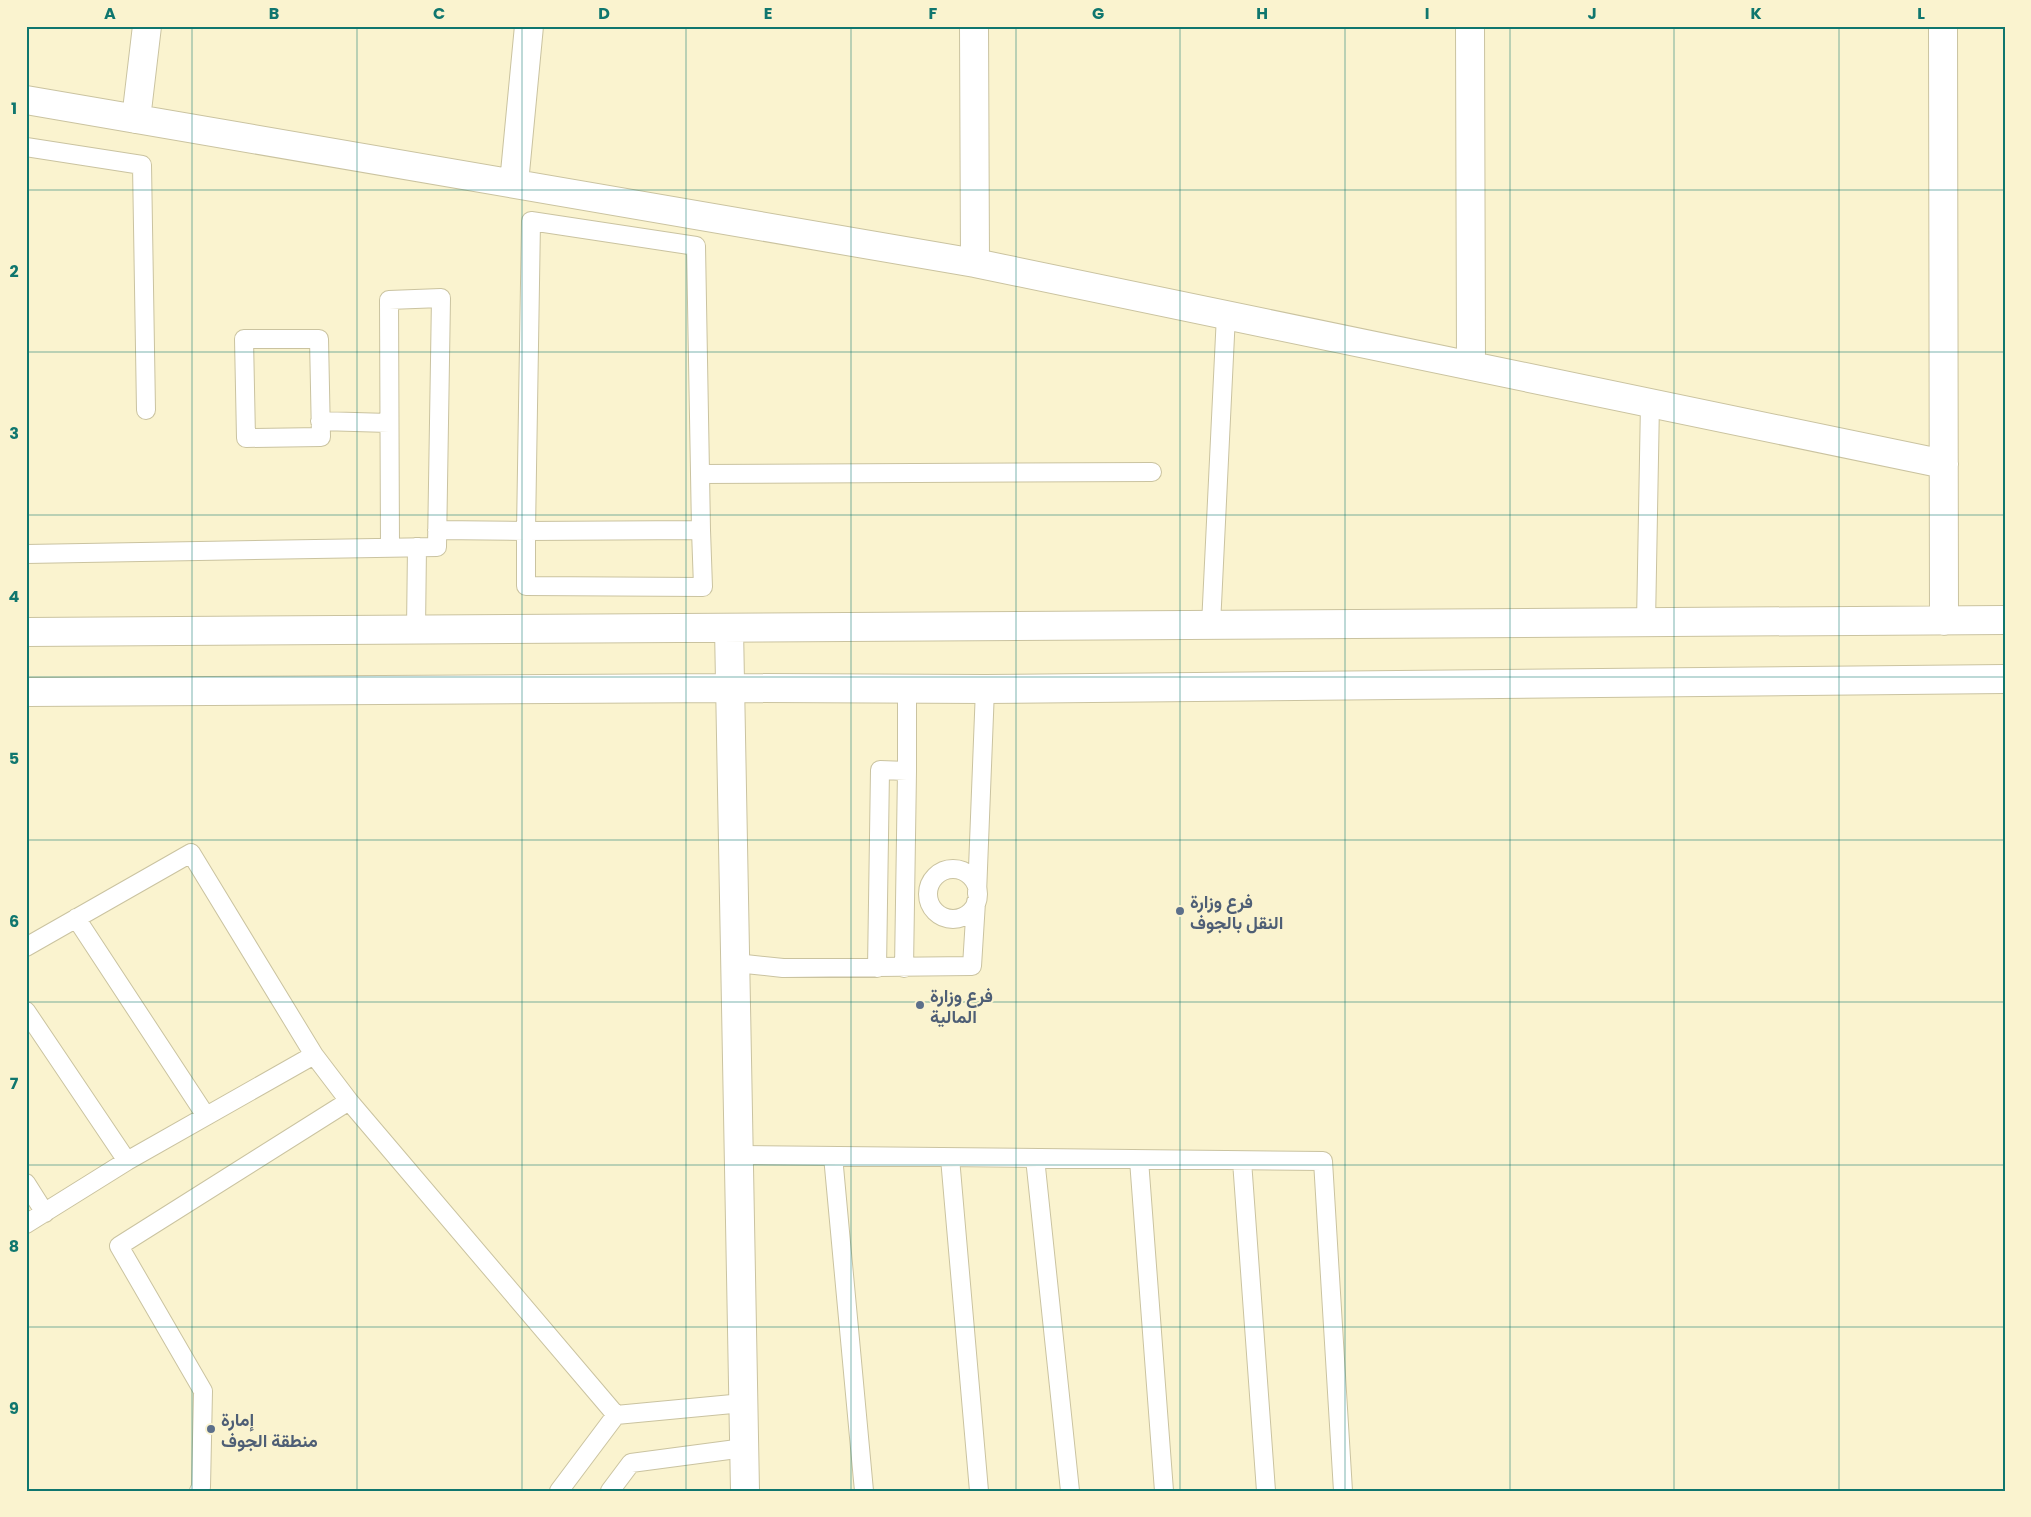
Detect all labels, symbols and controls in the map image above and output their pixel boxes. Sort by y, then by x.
text: A [104,2,116,25]
text: B [269,2,279,25]
text: C [433,2,445,25]
text: D [598,2,610,25]
text: E [764,2,772,25]
text: F [929,2,938,25]
text: G [1092,2,1104,25]
text: H [1256,2,1268,25]
text: I [1425,2,1429,25]
text: J [1587,2,1597,25]
text: K [1750,2,1762,25]
text: L [1917,2,1925,25]
text: 1 [11,97,17,120]
text: 2 [9,260,19,283]
text: 3 [9,422,19,445]
text: 4 [9,585,20,608]
text: 5 [9,747,19,770]
place label: فرع وزارة النقل بالجوف [1190,889,1283,935]
marker: فرع وزارة النقل بالجوف [1174,905,1186,917]
text: 6 [9,910,19,933]
place label: فرع وزارة المالية [930,983,993,1029]
marker: فرع وزارة المالية [914,999,926,1011]
text: 7 [10,1072,19,1095]
text: 8 [9,1235,19,1258]
text: 9 [9,1397,19,1420]
place label: إمارة منطقة الجوف [221,1407,318,1453]
marker: إمارة منطقة الجوف [205,1423,217,1435]

